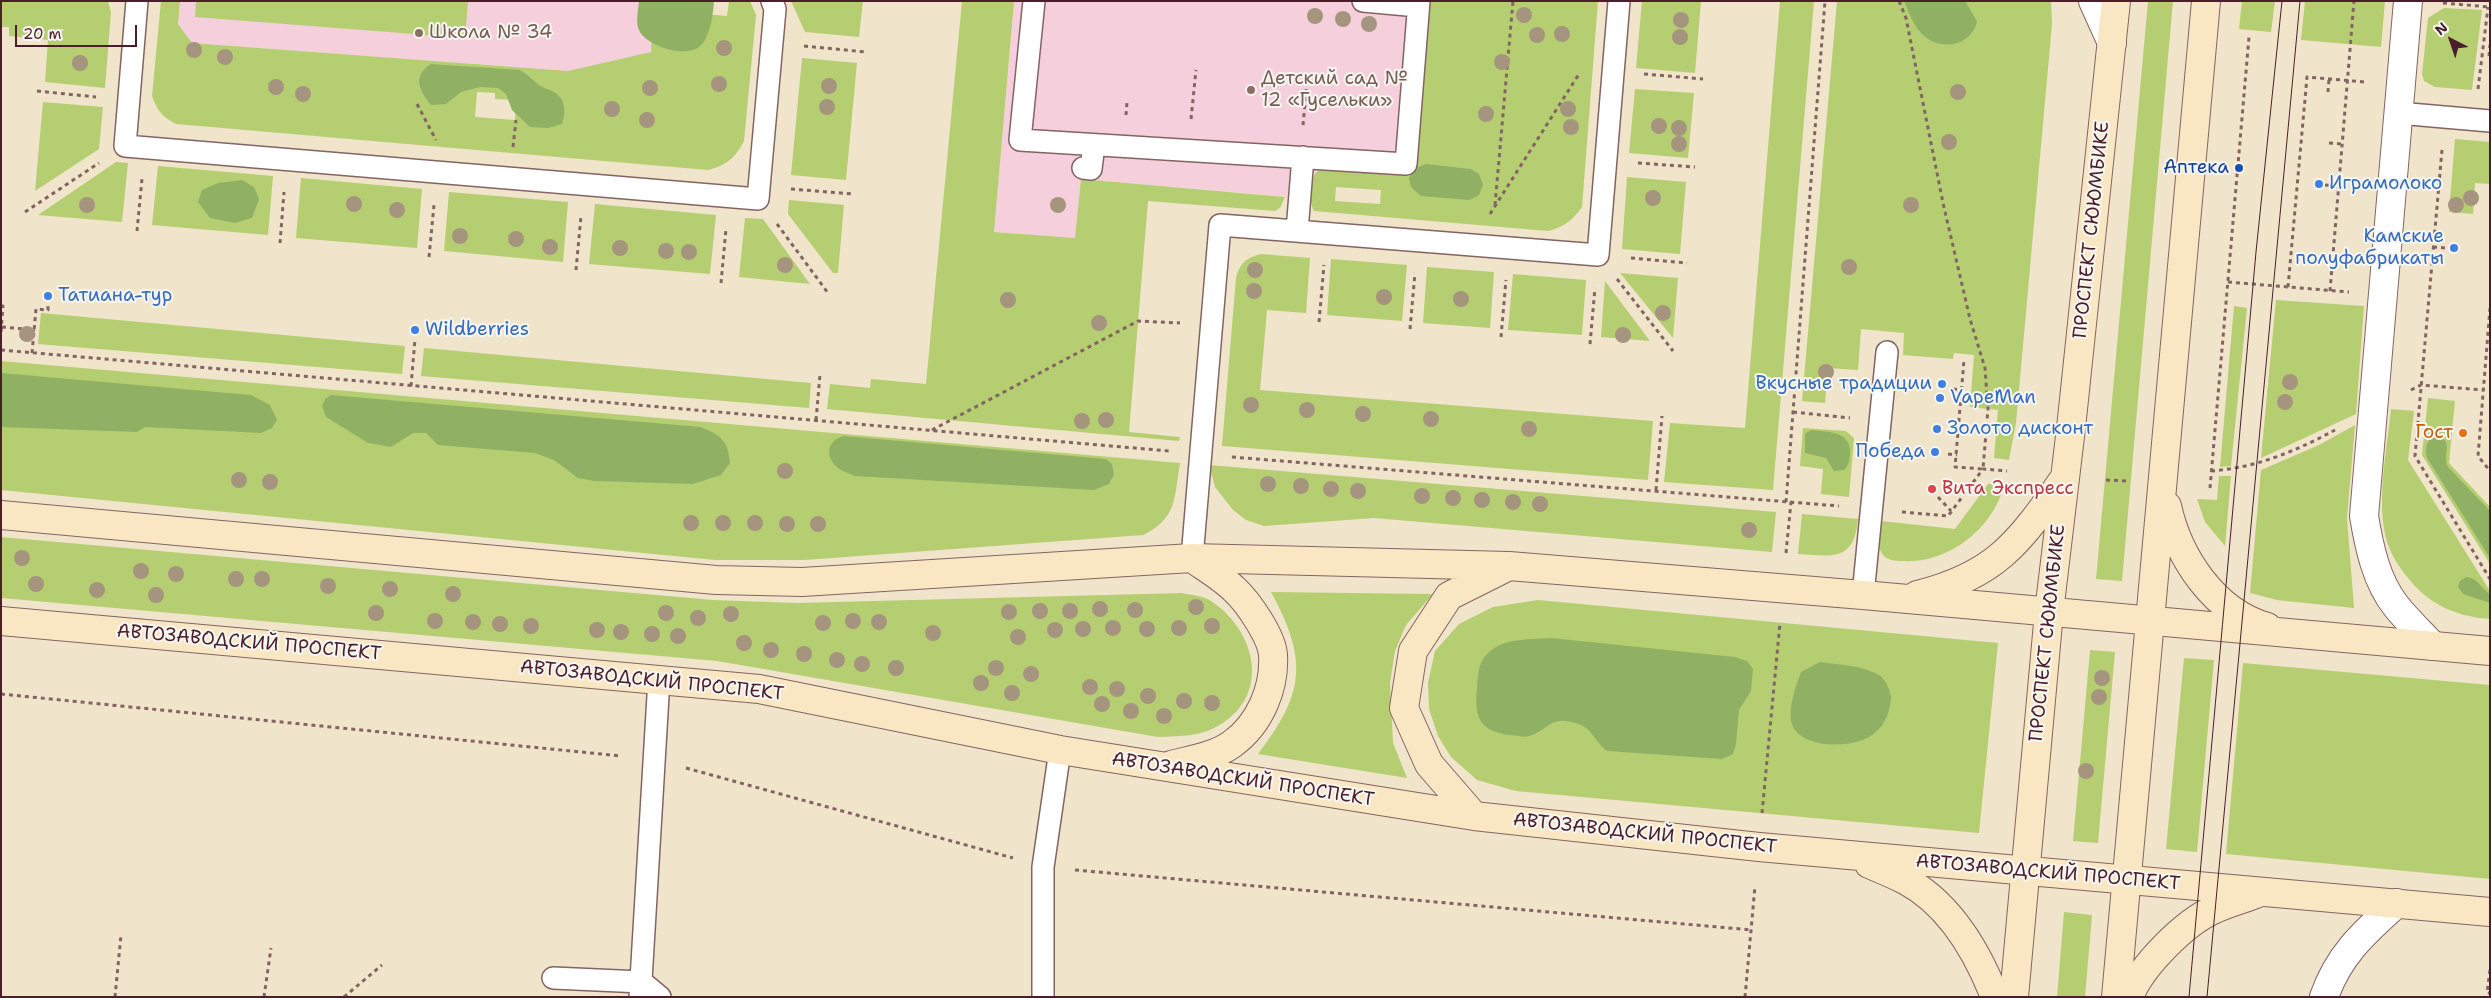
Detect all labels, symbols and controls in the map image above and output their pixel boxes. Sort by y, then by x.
scale bar [18,15,140,47]
north arrow [2426,15,2476,65]
text: N [2431,18,2451,39]
place label: Школа № 34 [429,22,552,44]
text: 20 m [23,24,62,44]
marker: Школа № 34 [413,27,425,39]
place label: Детский сад № 12 «Гусельки» [1261,68,1408,112]
marker: Детский сад № 12 «Гусельки» [1245,84,1257,96]
street label: ПРОСПЕКТ СЮЮМБИКЕ [2069,120,2115,340]
place label: Аптека [2163,157,2229,179]
marker: Аптека [2233,162,2245,174]
place label: Играмолоко [2329,173,2442,195]
marker: Играмолоко [2313,178,2325,190]
place label: Камские полуфабрикаты [2295,226,2444,270]
marker: Камские полуфабрикаты [2448,242,2460,254]
place label: Татиана-тур [58,285,172,307]
marker: Татиана-тур [42,290,54,302]
place label: Wildberries [425,319,529,341]
marker: Wildberries [409,324,421,336]
place label: Вкусные традиции [1756,373,1932,395]
marker: Вкусные традиции [1936,378,1948,390]
place label: VapeMan [1950,387,2036,409]
marker: VapeMan [1934,392,1946,404]
place label: Золото дисконт [1947,418,2093,440]
place label: Гост [2415,422,2453,444]
marker: Золото дисконт [1931,423,1943,435]
marker: Гост [2457,427,2469,439]
place label: Победа [1856,441,1925,463]
marker: Победа [1929,446,1941,458]
place label: Вита Экспресс [1942,478,2074,500]
marker: Вита Экспресс [1926,483,1938,495]
street label: ПРОСПЕКТ СЮЮМБИКЕ [2025,523,2071,743]
street label: АВТОЗАВОДСКИЙ ПРОСПЕКТ [116,620,382,666]
street label: АВТОЗАВОДСКИЙ ПРОСПЕКТ [519,656,785,706]
street label: АВТОЗАВОДСКИЙ ПРОСПЕКТ [1110,748,1376,812]
street label: АВТОЗАВОДСКИЙ ПРОСПЕКТ [1512,809,1778,859]
street label: АВТОЗАВОДСКИЙ ПРОСПЕКТ [1915,850,2181,896]

